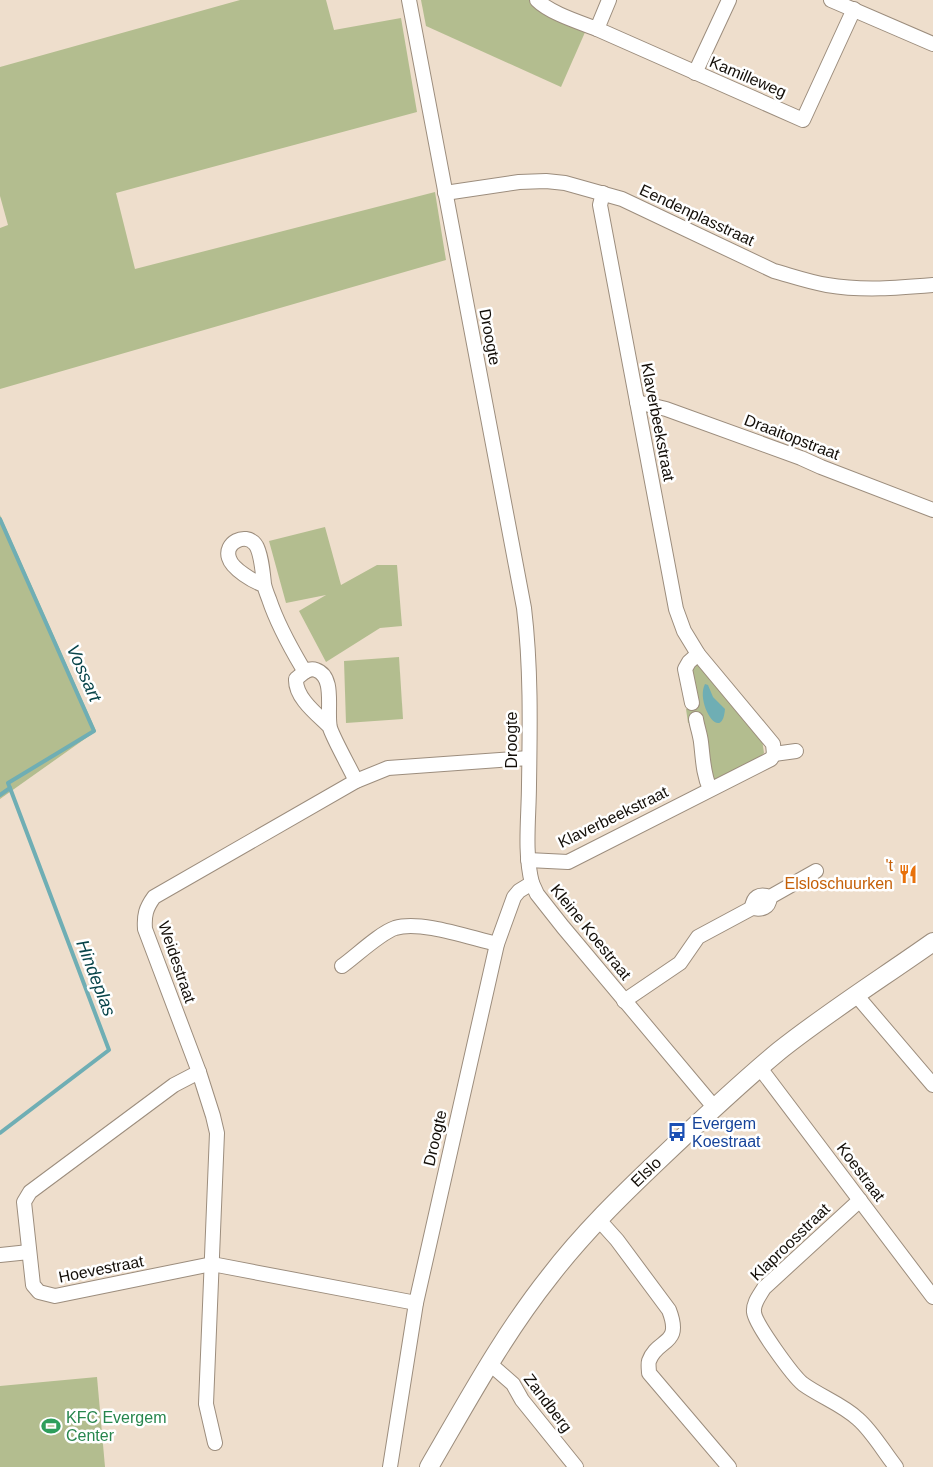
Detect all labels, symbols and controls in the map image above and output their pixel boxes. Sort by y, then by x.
street label: Kamilleweg [707,53,789,101]
street label: Eendenplasstraat [637,181,758,249]
street label: Droogte [476,307,504,367]
street label: Klaverbeekstraat [638,361,678,483]
street label: Draaitopstraat [742,411,842,463]
water label: Vossart [63,641,106,706]
street label: Droogte [503,711,520,768]
street label: Klaverbeekstraat [555,783,671,851]
place label: 't Elsloschuurken [785,857,894,892]
restaurant icon: 't Elsloschuurken [897,863,919,885]
street label: Kleine Koestraat [547,881,635,983]
street label: Weidestraat [155,919,199,1006]
water label: Hindeplas [72,937,120,1019]
street label: Droogte [420,1108,450,1168]
place label: Evergem Koestraat [692,1115,761,1150]
bus stop icon: Evergem Koestraat [666,1121,688,1143]
street label: Koestraat [834,1140,889,1205]
street label: Elslo [628,1154,664,1190]
street label: Klaproosstraat [747,1200,833,1284]
street label: Hoevestraat [57,1252,146,1286]
street label: Zandberg [521,1371,575,1435]
place label: KFC Evergem Center [66,1409,166,1444]
sports icon: KFC Evergem Center [40,1415,62,1437]

